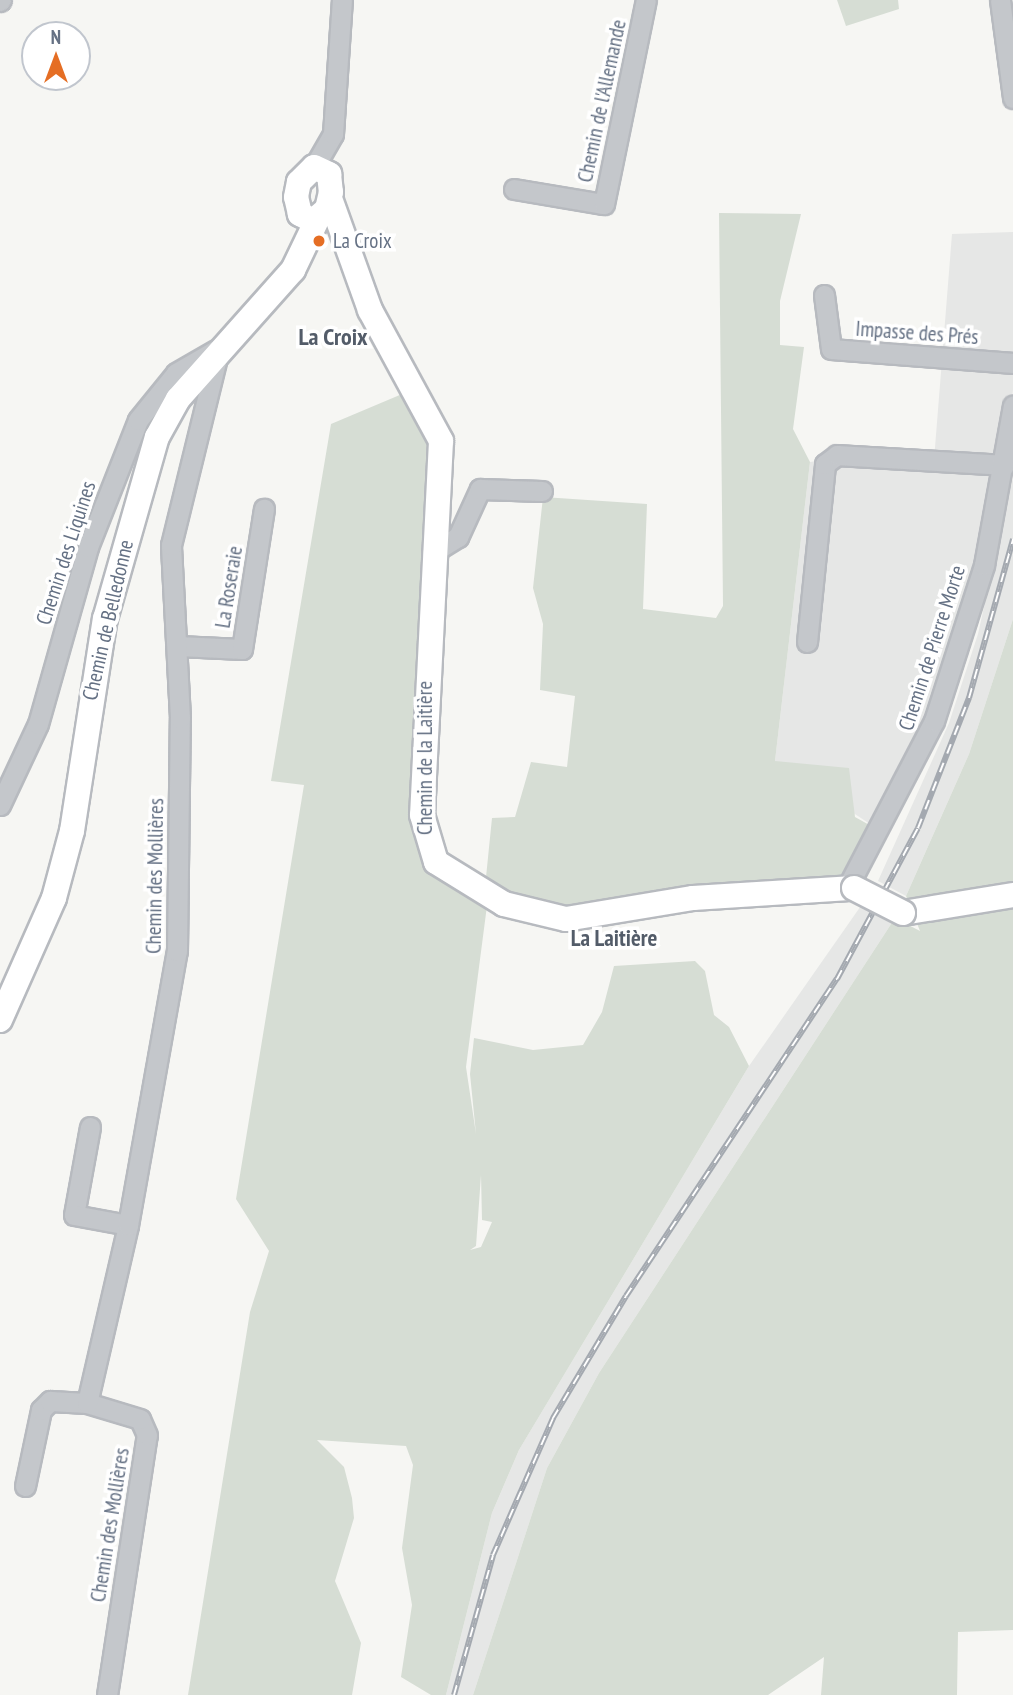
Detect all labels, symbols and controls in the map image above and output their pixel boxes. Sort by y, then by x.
street label: Chemin de l'Allemande [572,17,632,185]
north arrow [21,21,91,91]
text: N [51,25,61,49]
place label: La Croix [333,228,392,254]
marker: La Croix [311,233,327,249]
street label: Impasse des Prés [855,316,979,350]
district label: La Croix [298,323,368,351]
street label: Chemin des Liquines [31,478,101,628]
street label: Chemin de Belledonne [77,537,139,703]
street label: La Roseraie [210,544,248,630]
street label: Chemin de Pierre Morte [893,562,971,734]
street label: Chemin de la Laitière [412,681,438,835]
street label: Chemin des Mollières [141,798,169,954]
district label: La Laitière [571,924,657,952]
street label: Chemin des Mollières [85,1446,135,1604]

